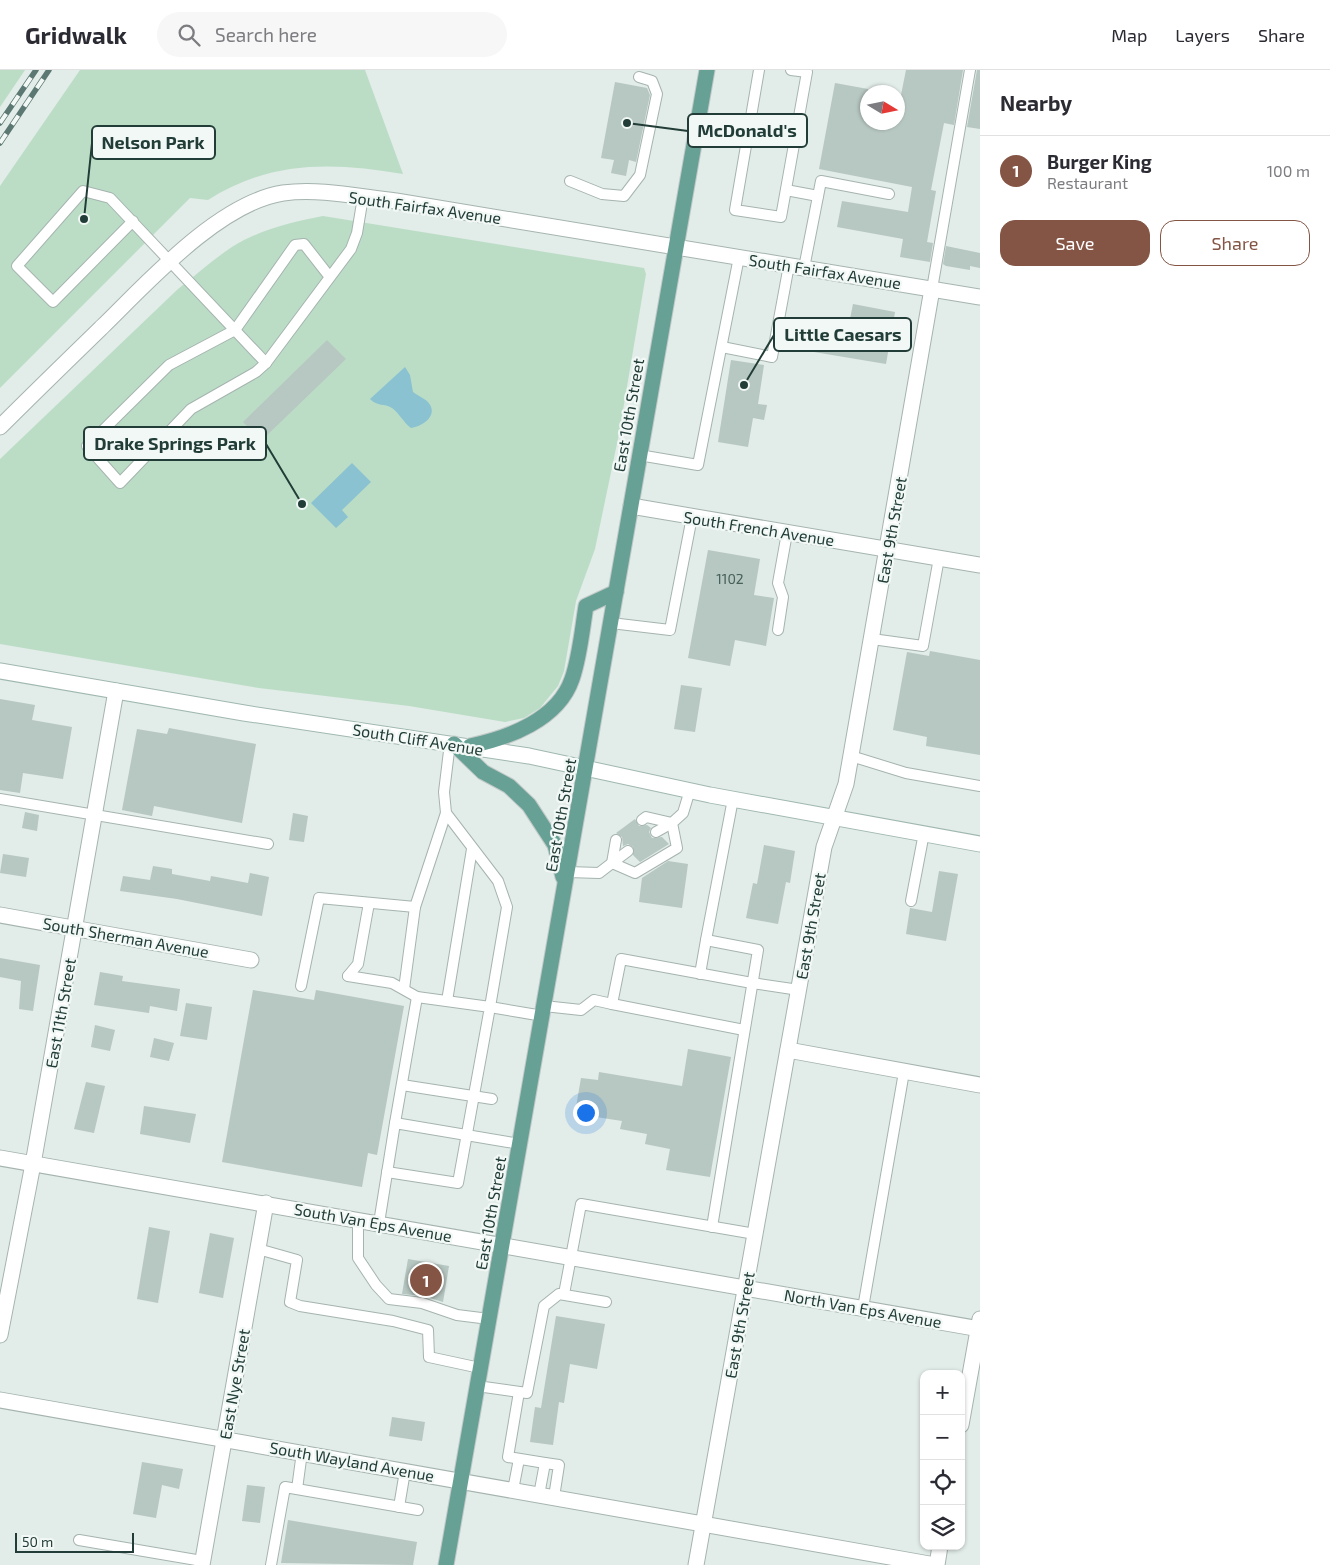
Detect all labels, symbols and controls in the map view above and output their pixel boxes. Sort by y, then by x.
search box [157,12,507,57]
text: Gridwalk [25,20,127,49]
icon: search [175,21,203,49]
text: Search here [215,23,317,46]
text: Map [1111,24,1147,46]
text: Layers [1175,24,1230,46]
text: Share [1258,24,1305,46]
north arrow [860,85,905,130]
text: Nearby [1000,90,1072,115]
callout: McDonald's [688,114,807,147]
text: McDonald's [697,119,797,141]
callout: Nelson Park [92,126,215,159]
text: Nelson Park [102,131,205,153]
text: Burger King [1047,150,1152,173]
text: 1 [1013,161,1019,180]
text: 100 m [1267,161,1310,180]
text: Restaurant [1047,173,1128,192]
street label: South Fairfax Avenue [348,187,502,227]
button: Save [1000,220,1150,266]
button: Share [1160,220,1310,266]
street label: South Fairfax Avenue [748,250,902,292]
callout: Little Caesars [774,318,911,351]
text: Little Caesars [784,323,902,345]
street label: East 10th Street [609,357,647,473]
callout: Drake Springs Park [84,427,266,460]
text: Drake Springs Park [94,432,256,454]
street label: East 9th Street [872,475,910,585]
street label: South French Avenue [682,507,836,549]
house number: 1102 [716,570,744,587]
street label: South Cliff Avenue [351,719,485,759]
street label: East 10th Street [541,757,579,873]
street label: East 9th Street [791,871,829,981]
street label: South Sherman Avenue [41,913,211,961]
street label: East 11th Street [41,956,79,1070]
your location [573,1100,599,1126]
street label: East 10th Street [471,1155,509,1271]
street label: South Van Eps Avenue [293,1199,453,1245]
pin: 1 [410,1261,442,1299]
street label: East 9th Street [720,1270,758,1380]
street label: North Van Eps Avenue [783,1285,943,1331]
street label: East Nye Street [215,1327,253,1441]
map controls [920,1370,965,1550]
button: + [920,1370,965,1415]
button: − [920,1415,965,1460]
street label: South Wayland Avenue [268,1437,436,1485]
button: locate [920,1460,965,1505]
button: layers [920,1505,965,1550]
scale bar [15,1530,134,1553]
text: 50 m [22,1533,53,1550]

